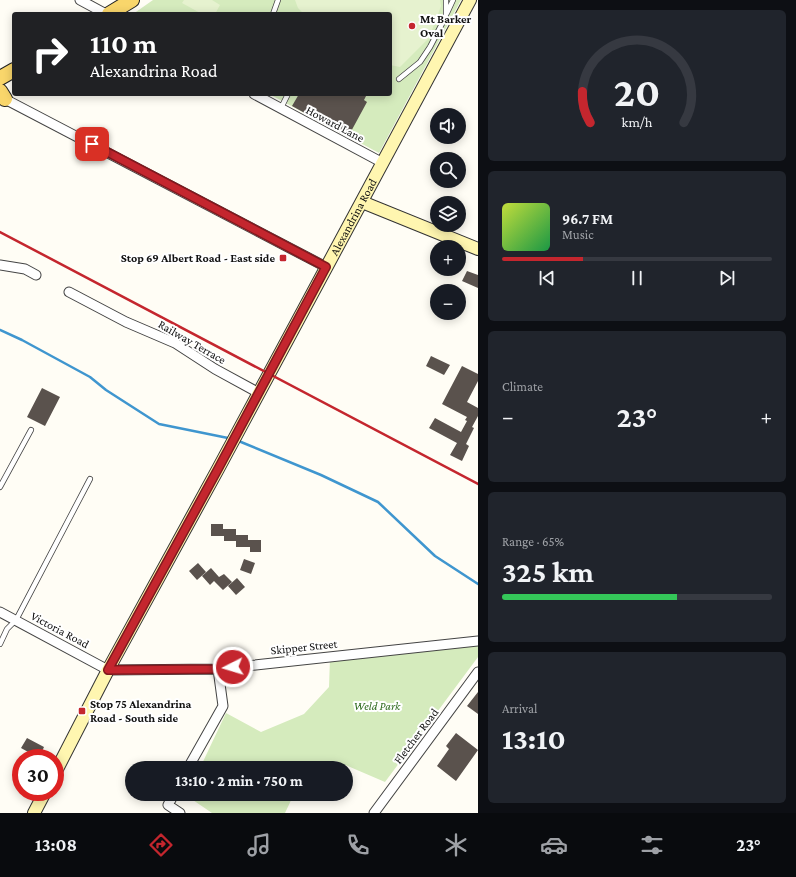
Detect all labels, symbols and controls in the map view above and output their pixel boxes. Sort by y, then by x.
place label: Mt Barker Oval [420,12,472,40]
marker: Mt Barker Oval [407,21,417,31]
icon: right [24,28,76,80]
text: 110 m [90,28,157,59]
text: Alexandrina Road [90,61,217,81]
text: 20 [614,69,660,115]
street label: Howard Lane [303,103,367,145]
map controls [430,108,466,320]
button: sound [430,108,466,144]
text: km/h [622,114,653,130]
pin [75,127,109,161]
icon: arrive [81,133,103,155]
button: search [430,152,466,188]
street label: Alexandrina Road [327,176,380,258]
button: layers [430,196,466,232]
text: 96.7 FM [562,211,613,227]
text: Music [562,227,594,242]
button: + [430,240,466,276]
place label: Stop 69 Albert Road - East side [121,251,275,265]
marker: Stop 69 Albert Road - East side [278,253,288,263]
icon: previous [536,267,558,289]
icon: pause [626,267,648,289]
icon: next [716,267,738,289]
button: − [430,284,466,320]
street label: Railway Terrace [156,317,228,367]
text: Climate [502,379,543,394]
text: 23° [616,400,658,433]
text: − [502,404,514,429]
text: + [760,404,772,429]
text: Range · 65% [502,534,564,549]
text: 325 km [502,555,594,588]
street label: Victoria Road [28,609,92,652]
street label: Skipper Street [270,636,339,657]
position arrow [212,646,254,688]
place label: Stop 75 Alexandrina Road - South side [90,697,192,725]
park label: Weld Park [354,699,401,713]
text: Arrival [502,701,537,716]
street label: Fletcher Road [391,705,442,766]
marker: Stop 75 Alexandrina Road - South side [77,706,87,716]
text: 13:10 [502,722,566,755]
speed limit sign: 30 [12,749,64,801]
text: 13:10 · 2 min · 750 m [175,773,303,789]
icon: directions [147,831,175,859]
icon: music [245,831,273,859]
icon: phone [344,831,372,859]
icon: climate [442,831,470,859]
icon: car [540,831,568,859]
icon: filters [638,831,666,859]
text: 13:08 [35,835,77,855]
text: 23° [736,835,761,855]

